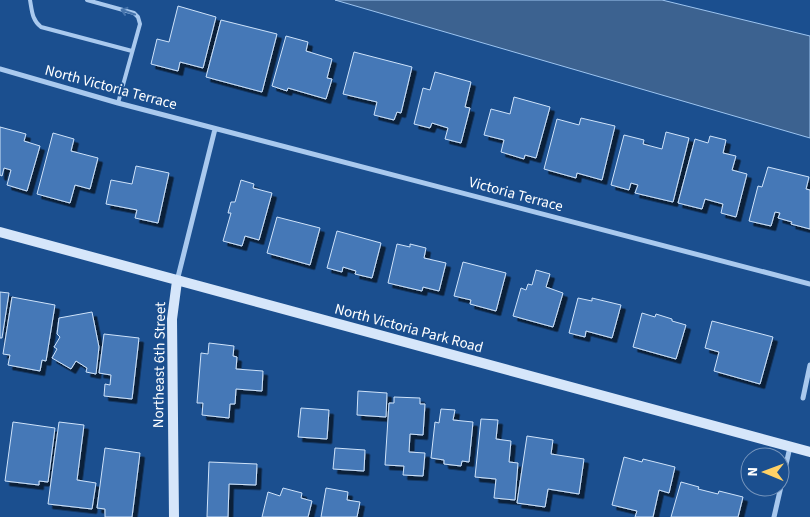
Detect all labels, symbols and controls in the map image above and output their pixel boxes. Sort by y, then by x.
one-way arrow [120,6,136,16]
street label: North Victoria Terrace [43,60,179,115]
street label: Victoria Terrace [466,172,565,217]
street label: North Victoria Park Road [332,299,486,358]
street label: Northeast 6th Street [148,302,171,428]
north arrow [740,447,790,497]
text: N [743,467,763,477]

